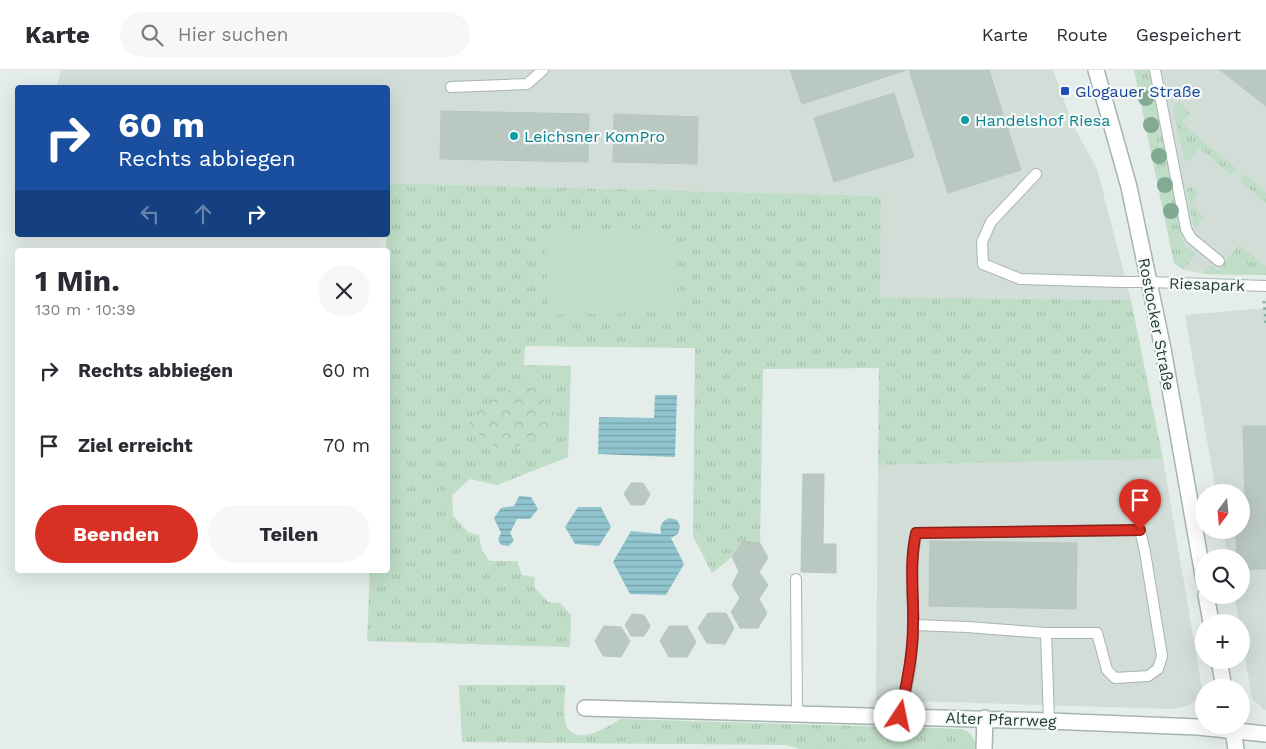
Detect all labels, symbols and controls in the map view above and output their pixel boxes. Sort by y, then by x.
search box [120,12,470,57]
text: Karte [25,21,90,49]
icon: search [138,21,166,49]
text: Hier suchen [178,23,288,46]
text: Karte [982,24,1028,45]
text: Route [1056,24,1108,45]
text: Gespeichert [1136,24,1241,45]
place label: Glogauer Straße [1075,82,1201,101]
marker: Glogauer Straße [1059,85,1071,97]
text: 60 m [118,104,205,146]
icon: right [35,105,100,170]
place label: Handelshof Riesa [975,111,1110,130]
marker: Handelshof Riesa [959,114,971,126]
place label: Leichsner KomPro [524,127,665,146]
marker: Leichsner KomPro [508,130,520,142]
text: Rechts abbiegen [118,146,296,171]
icon: left [136,200,164,228]
icon: ahead [189,200,217,228]
icon: right [242,200,270,228]
street label: Rostocker Straße [1134,256,1179,392]
text: 1 Min. [35,263,120,298]
button: close [318,265,370,317]
street label: Riesapark [1169,274,1245,295]
text: 130 m · 10:39 [35,300,136,319]
icon: right [35,357,63,385]
text: Rechts abbiegen [78,359,233,382]
text: 60 m [322,359,370,382]
icon: arrive [35,432,63,460]
text: Ziel erreicht [78,434,193,457]
text: 70 m [323,434,370,457]
pin [1119,479,1161,530]
north arrow [1195,484,1250,539]
map controls [1195,484,1250,734]
icon: arrive [1126,486,1154,514]
button: Beenden [35,505,198,563]
button: Teilen [208,505,370,563]
button: search [1195,549,1250,604]
button: + [1195,614,1250,669]
button: − [1195,679,1250,734]
position arrow [873,689,925,741]
street label: Alter Pfarrweg [945,708,1057,731]

